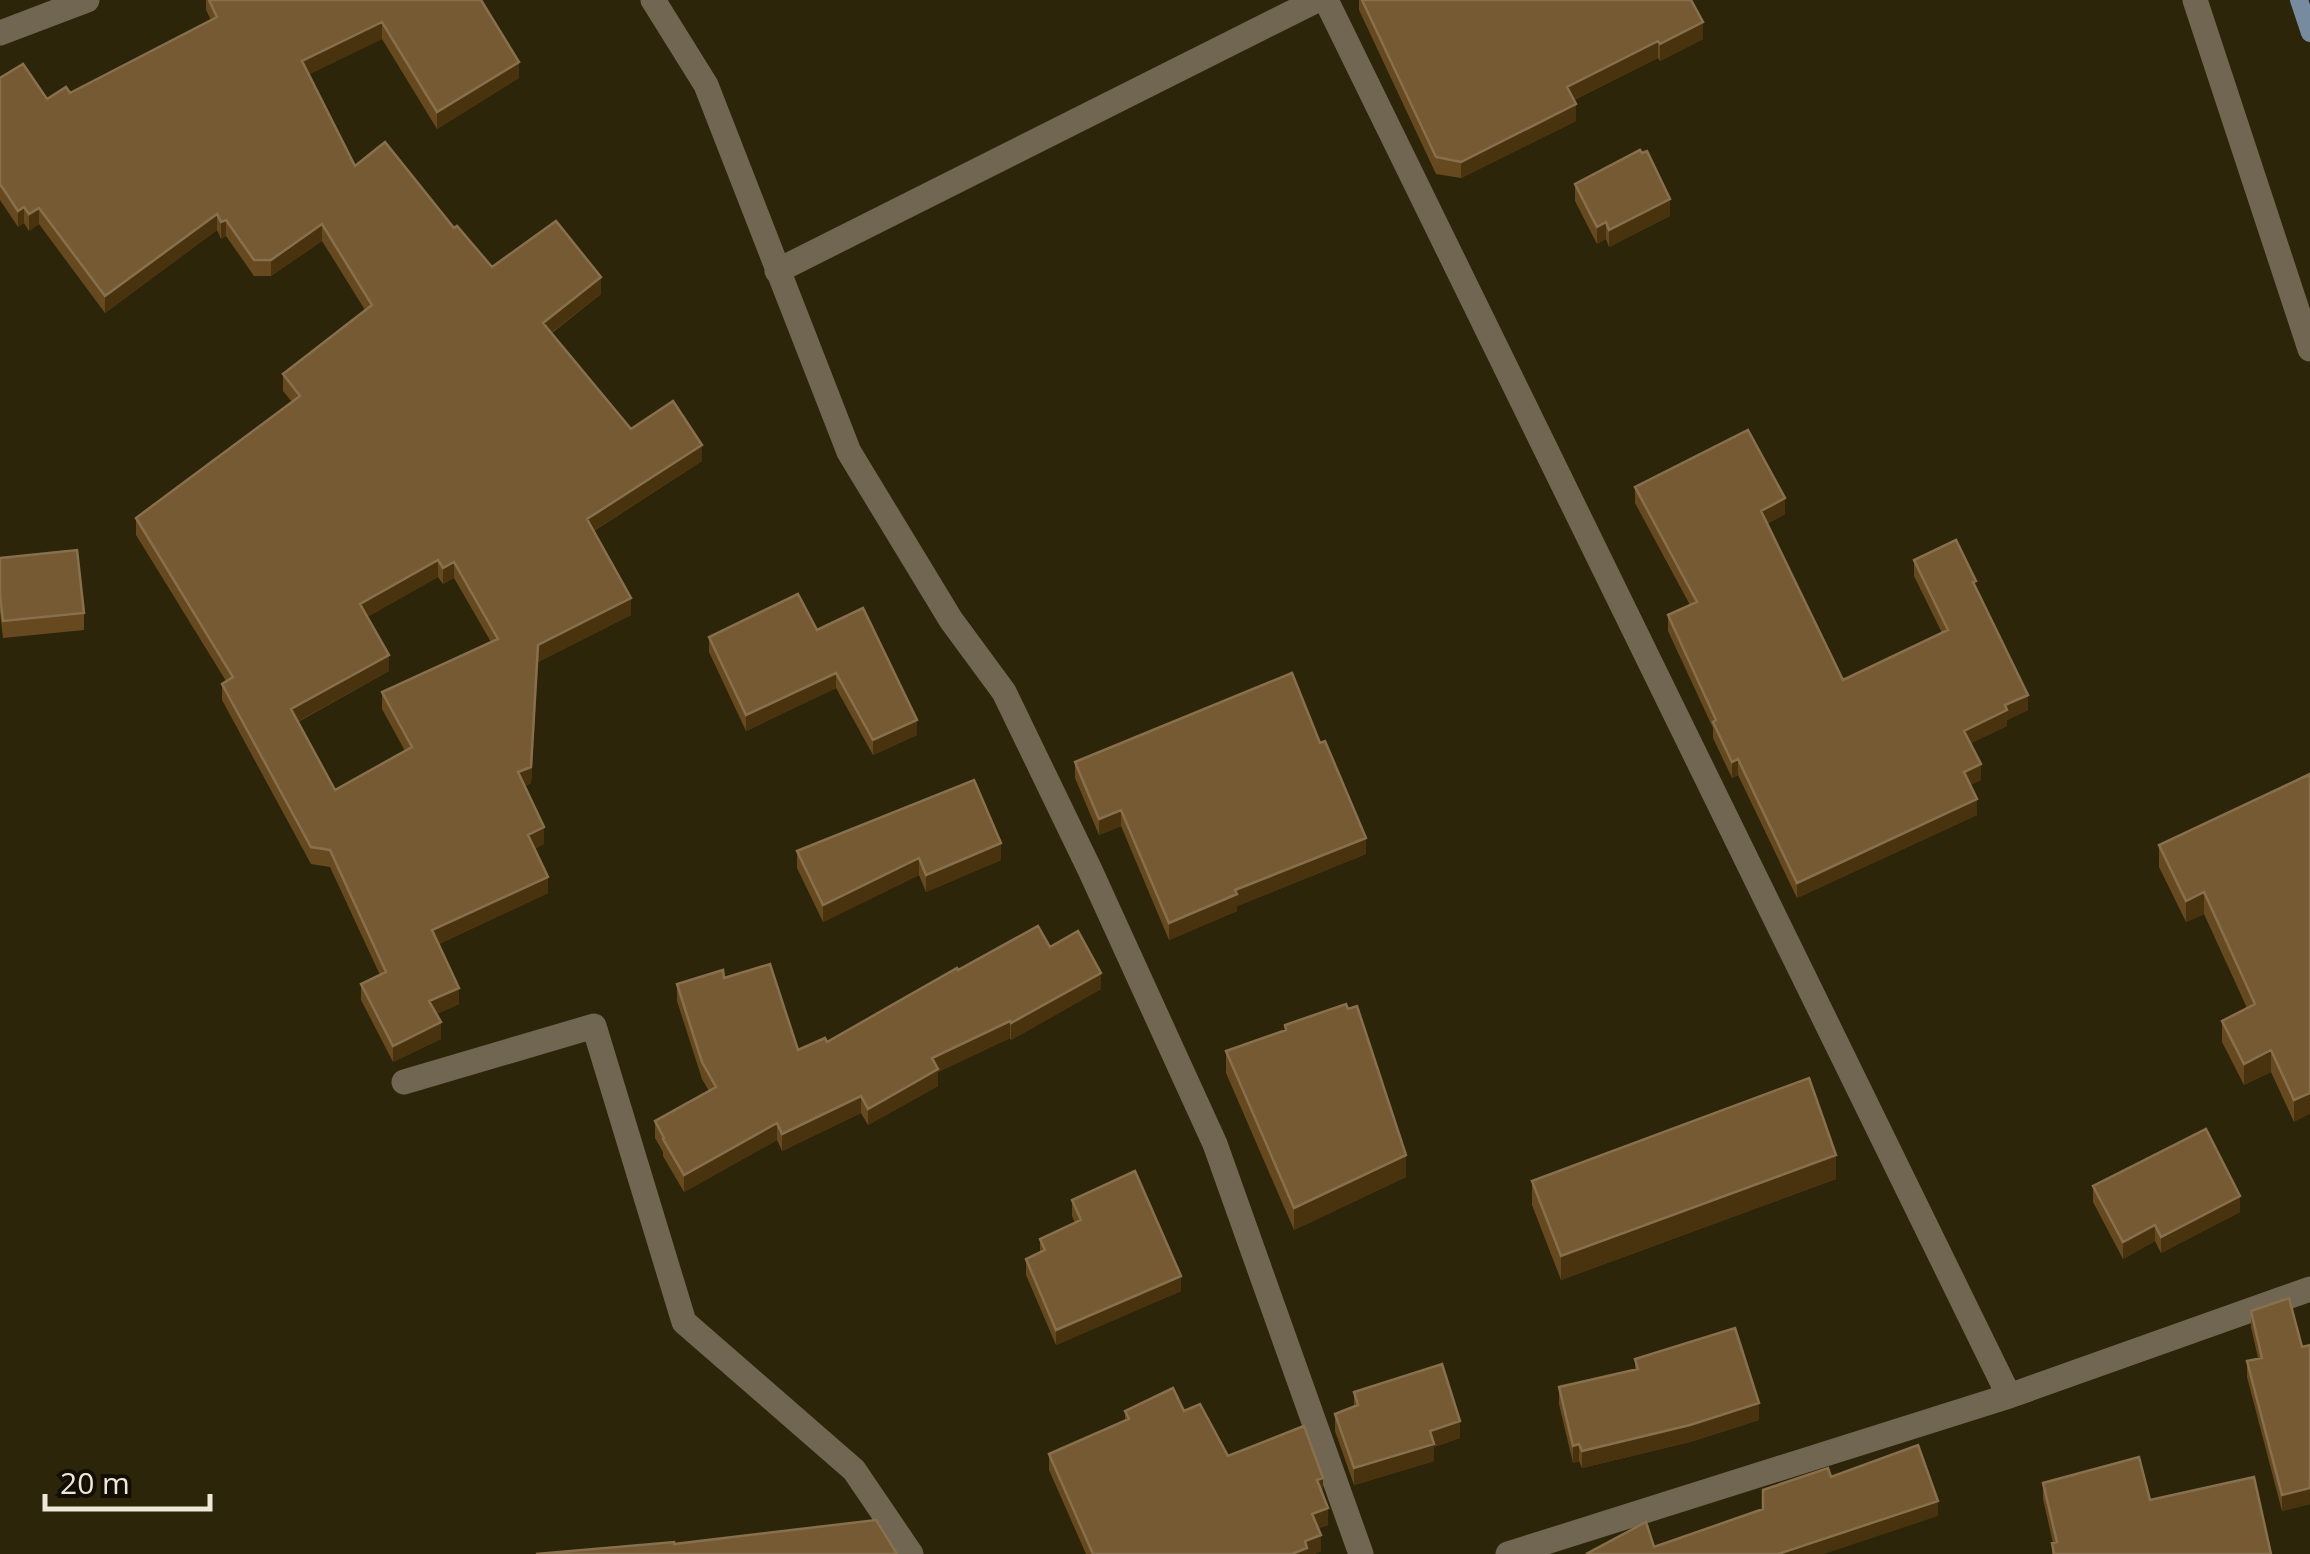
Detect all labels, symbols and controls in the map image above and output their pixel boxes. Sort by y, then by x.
scale bar [45,1449,210,1511]
text: 20 m [60,1462,130,1503]

